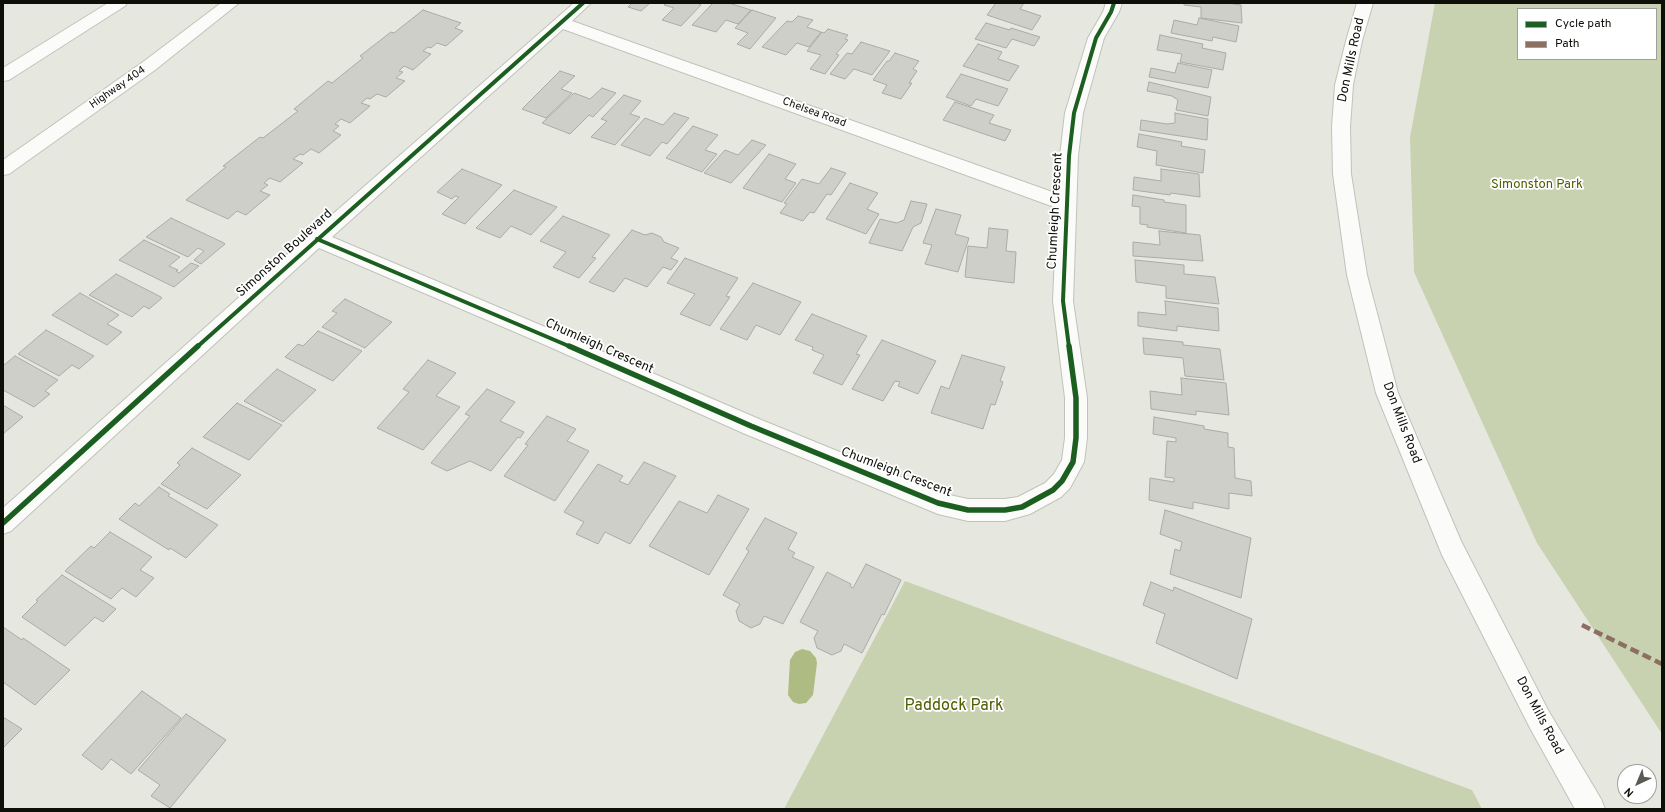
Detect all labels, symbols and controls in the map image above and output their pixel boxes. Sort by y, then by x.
legend [1517,8,1657,60]
street label: Don Mills Road [1335,16,1369,104]
text: Cycle path [1555,16,1612,32]
text: Path [1555,36,1580,52]
street label: Highway 404 [87,64,149,112]
street label: Chelsea Road [780,95,848,131]
street label: Chumleigh Crescent [1045,152,1067,270]
park label: Simonston Park [1491,177,1583,193]
street label: Simonston Boulevard [234,207,336,301]
street label: Chumleigh Crescent [542,316,656,378]
street label: Don Mills Road [1378,380,1424,466]
street label: Chumleigh Crescent [838,445,954,501]
street label: Don Mills Road [1512,674,1566,758]
park label: Paddock Park [905,697,1003,717]
north arrow [1617,764,1657,804]
text: N [1622,784,1637,800]

